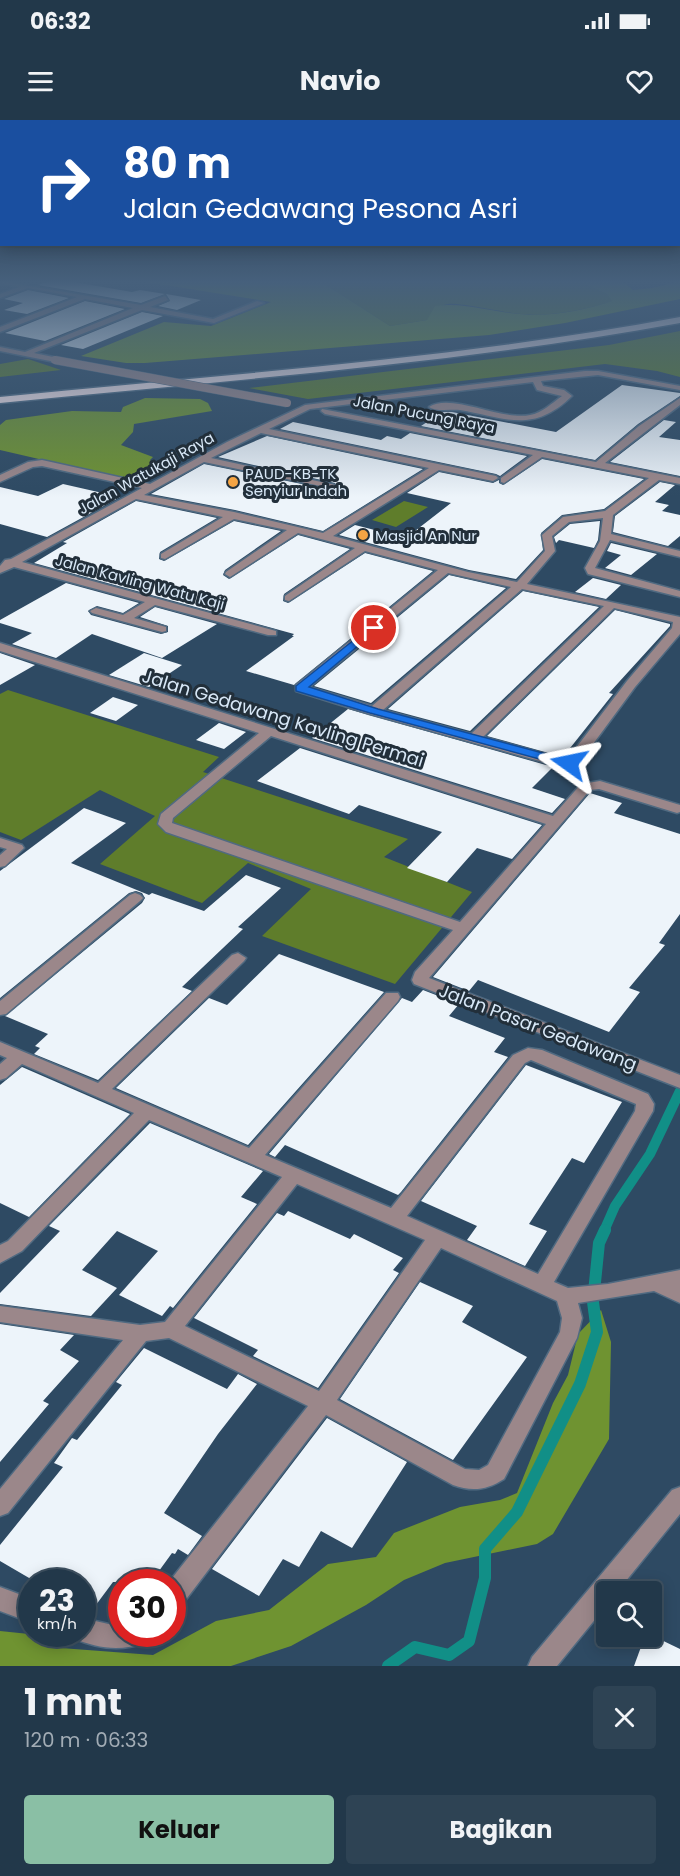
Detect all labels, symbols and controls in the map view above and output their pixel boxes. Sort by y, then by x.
text: 06:32 [30,6,90,37]
text: Navio [300,62,380,99]
icon: menu [24,65,57,98]
icon: heart [623,65,656,98]
text: 80 m [123,134,231,193]
icon: right [24,144,102,222]
text: Jalan Gedawang Pesona Asri [123,190,518,227]
street label: Jalan Pucung Raya [351,390,497,438]
street label: Jalan Watukaji Raya [74,427,218,519]
place label: PAUD-KB-TK Senyiur Indah [245,463,347,501]
marker: PAUD-KB-TK Senyiur Indah [226,475,240,489]
place label: Masjid An Nur [375,525,477,546]
marker: Masjid An Nur [356,528,370,542]
street label: Jalan Kavling Watu Kaji [53,549,227,615]
pin [348,602,399,653]
icon: arrive [357,611,390,644]
street label: Jalan Gedawang Kavling Permai [139,663,427,773]
position arrow [537,731,601,795]
street label: Jalan Pasar Gedawang [435,978,641,1076]
speed limit sign: 30 [108,1569,186,1647]
text: 23 [39,1579,75,1622]
map controls [596,1581,662,1647]
button: search [596,1581,662,1647]
text: km/h [37,1613,77,1634]
text: 1 mnt [24,1677,122,1728]
button: close [593,1686,656,1749]
text: 120 m · 06:33 [24,1726,148,1754]
button: Keluar [24,1795,334,1864]
button: Bagikan [346,1795,656,1864]

